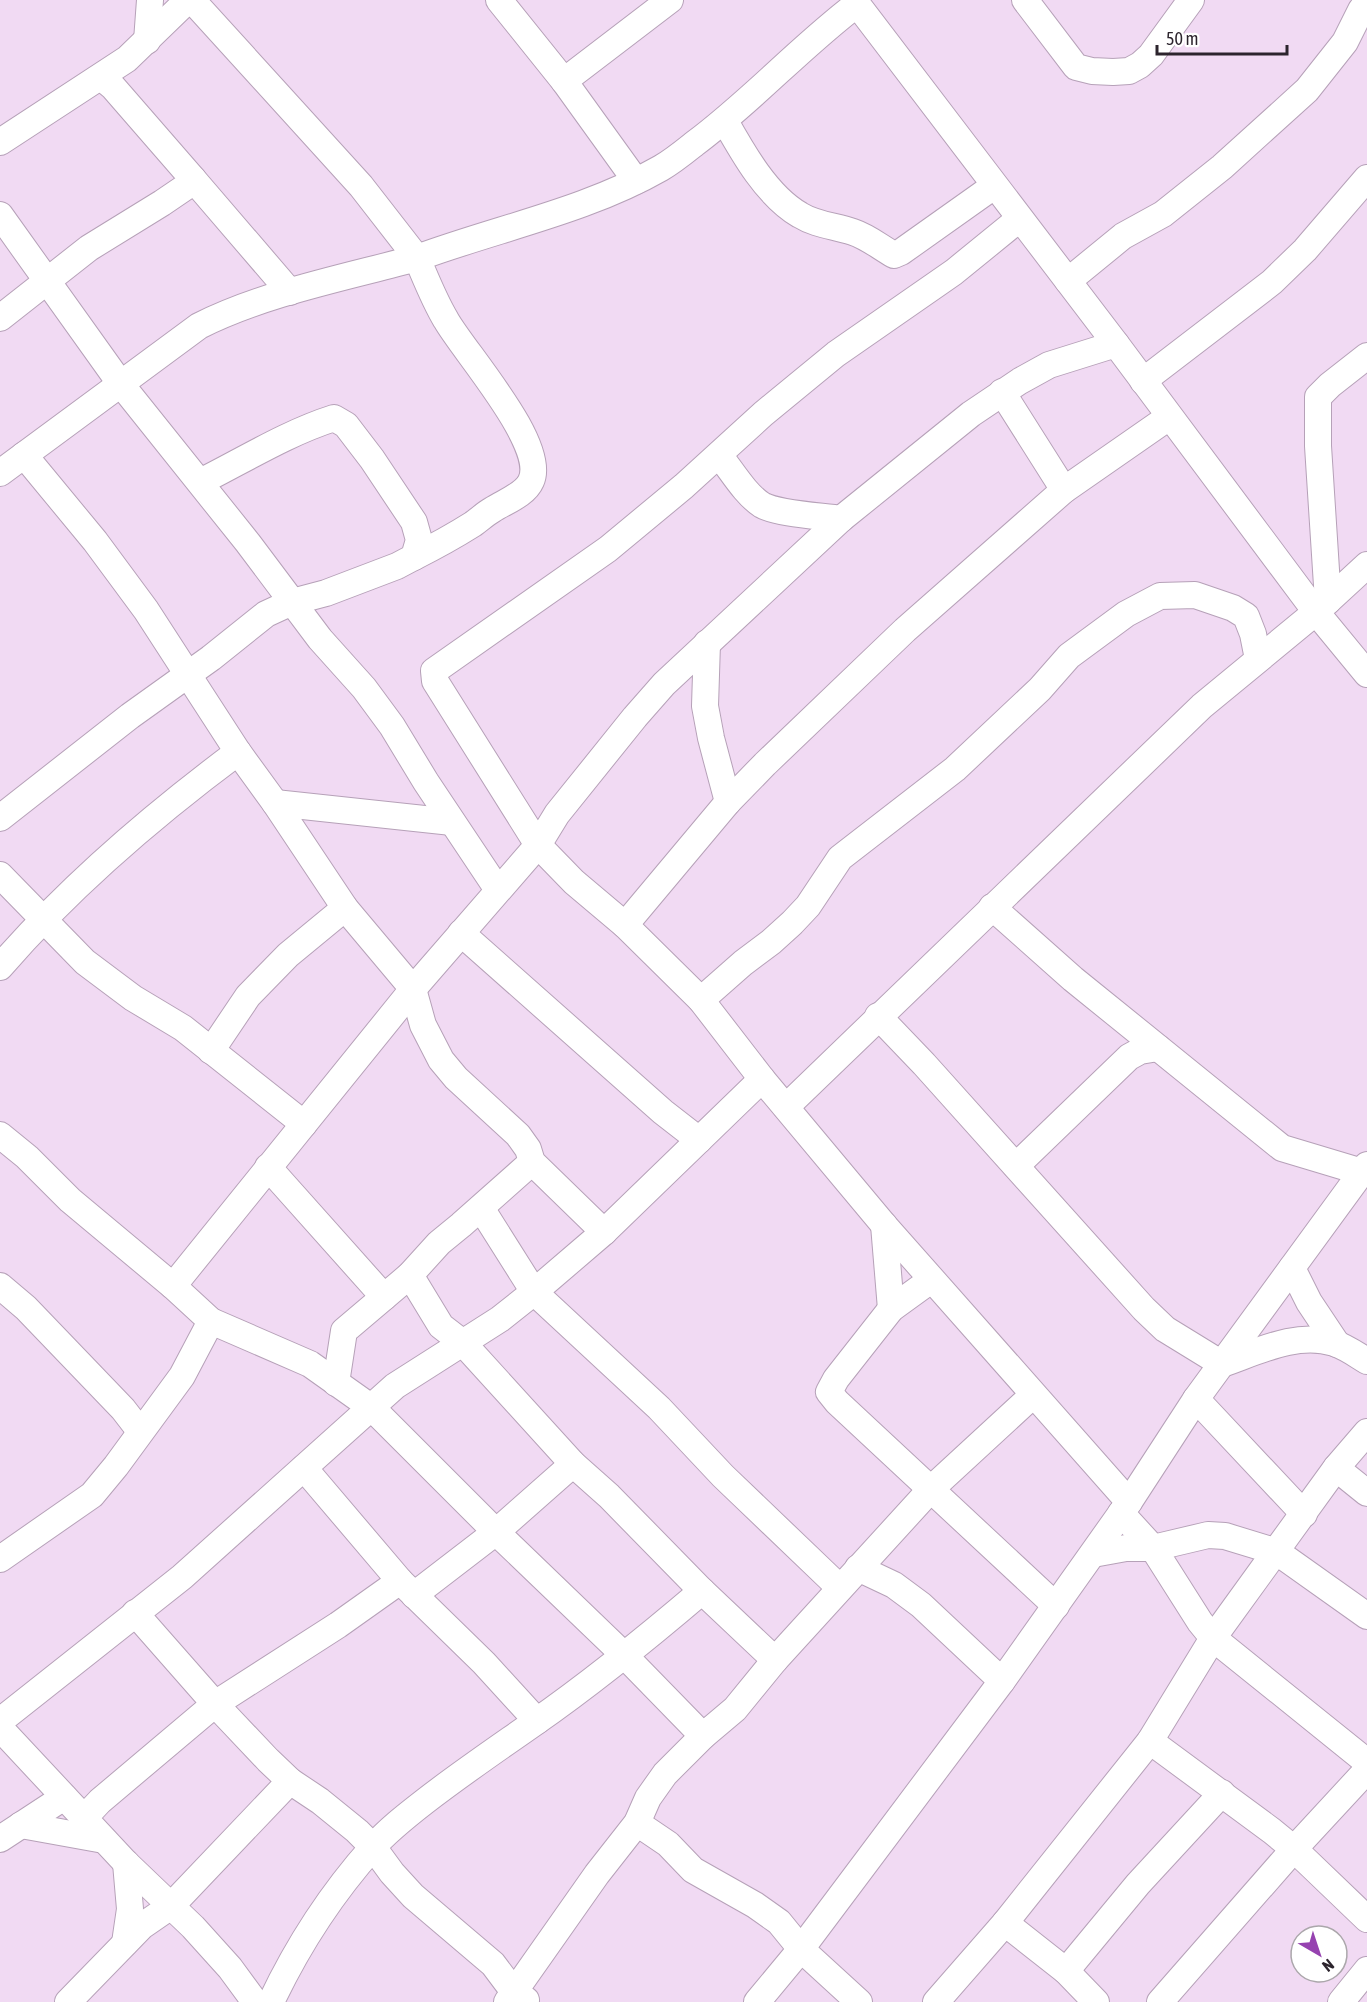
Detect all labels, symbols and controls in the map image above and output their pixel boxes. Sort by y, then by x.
scale bar [1157,18,1288,56]
text: 50 m [1166,28,1198,49]
north arrow [1289,1924,1349,1984]
text: N [1319,1956,1338,1976]

